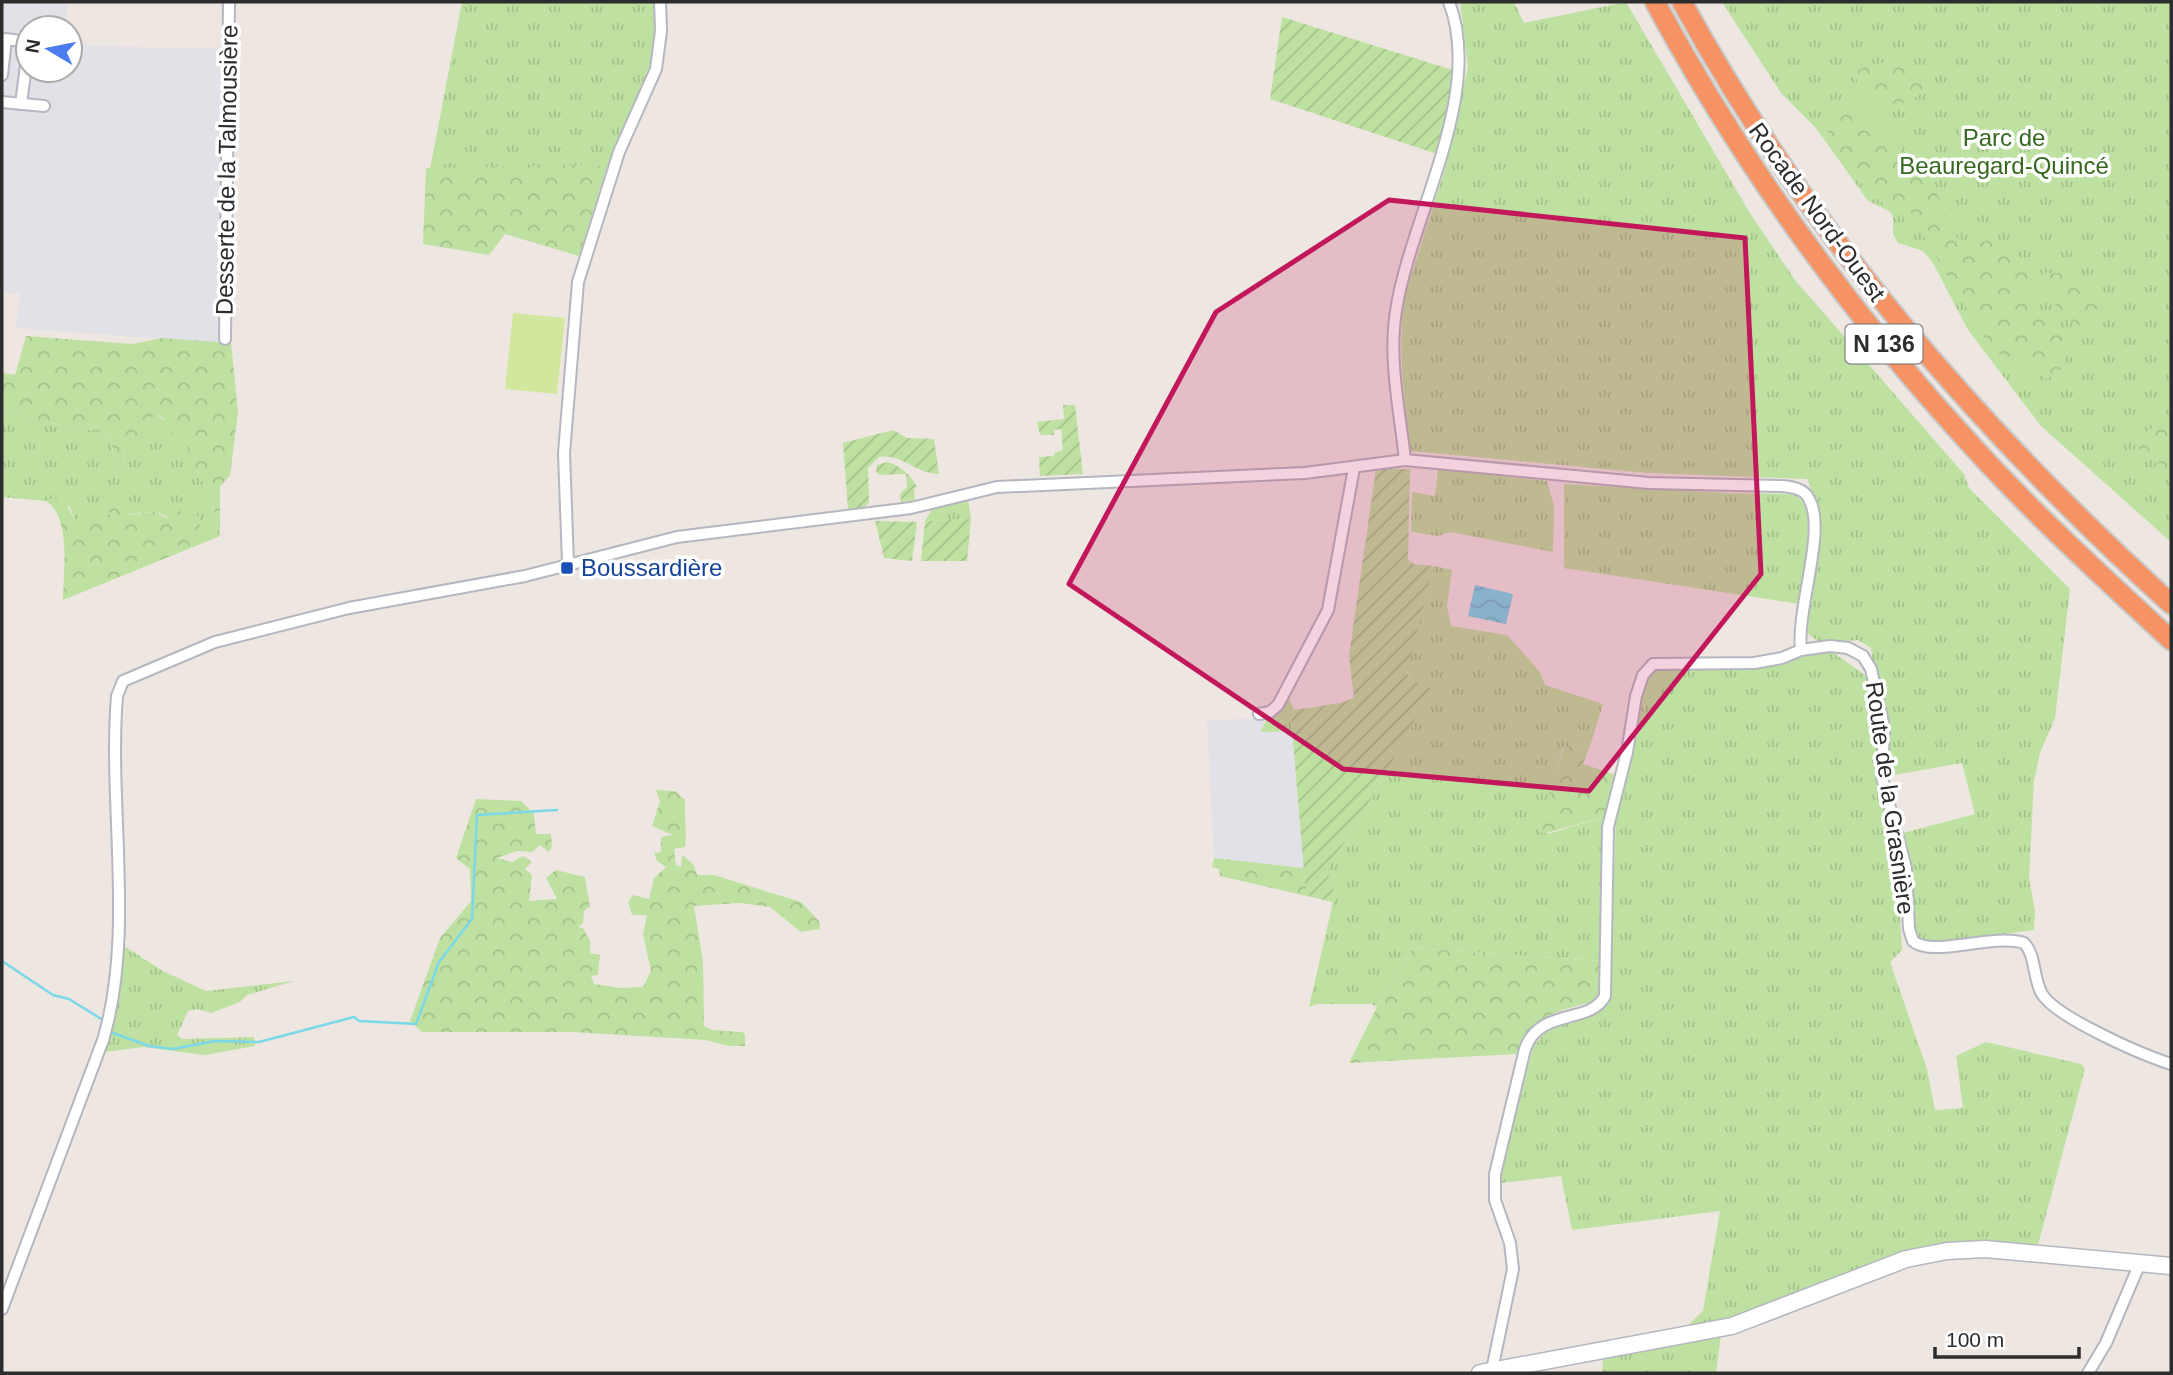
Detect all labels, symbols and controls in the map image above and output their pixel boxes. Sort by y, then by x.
north arrow [14,14,84,84]
street label: Desserte de la Talmousière [210,25,243,315]
text: N [21,38,44,55]
street label: Rocade Nord-Ouest [1744,117,1891,306]
park label: Parc de Beauregard-Quincé [1899,124,2109,179]
road number: N 136 [1846,324,1923,364]
place label: Boussardière [581,554,722,581]
marker: Boussardière [559,560,575,576]
street label: Route de la Grasnière [1861,680,1920,916]
scale bar [1935,1316,2078,1360]
text: 100 m [1946,1328,2004,1351]

